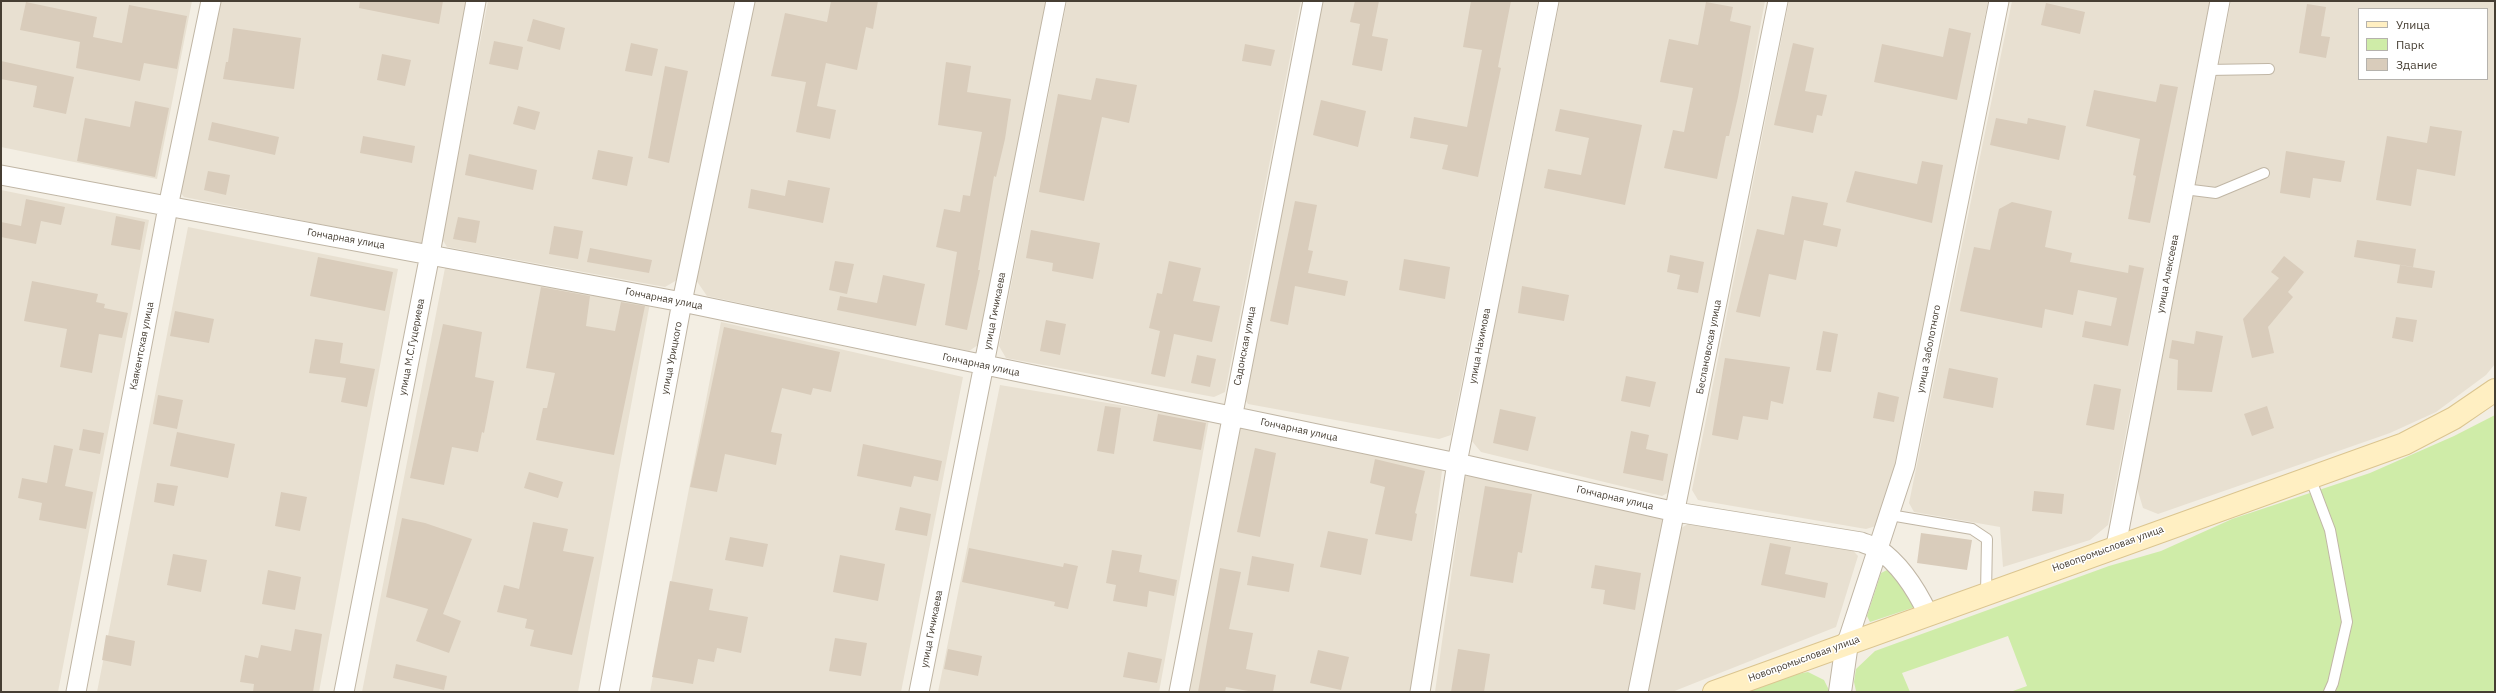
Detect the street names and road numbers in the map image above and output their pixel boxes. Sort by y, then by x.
street label: Гончарная улица [306,226,386,252]
street label: улица Алексеева [2154,234,2182,314]
street label: улица Гичикаева [982,271,1008,351]
street label: Гончарная улица [624,286,704,312]
street label: улица М.С.Гуцериева [397,297,427,397]
street label: Беслановская улица [1694,299,1724,395]
street label: Каякентская улица [128,301,156,391]
street label: улица Заболотного [1915,304,1943,394]
street label: Садонская улица [1231,305,1259,387]
street label: улица Нахимова [1467,307,1493,385]
street label: улица Урицкого [659,321,685,395]
street label: Гончарная улица [941,351,1021,379]
street label: Гончарная улица [1259,416,1339,444]
street label: Гончарная улица [1575,483,1655,513]
street label: Новопромысловая улица [2051,523,2165,575]
street label: улица Гичикаева [919,589,945,669]
street label: Новопромысловая улица [1747,633,1861,685]

